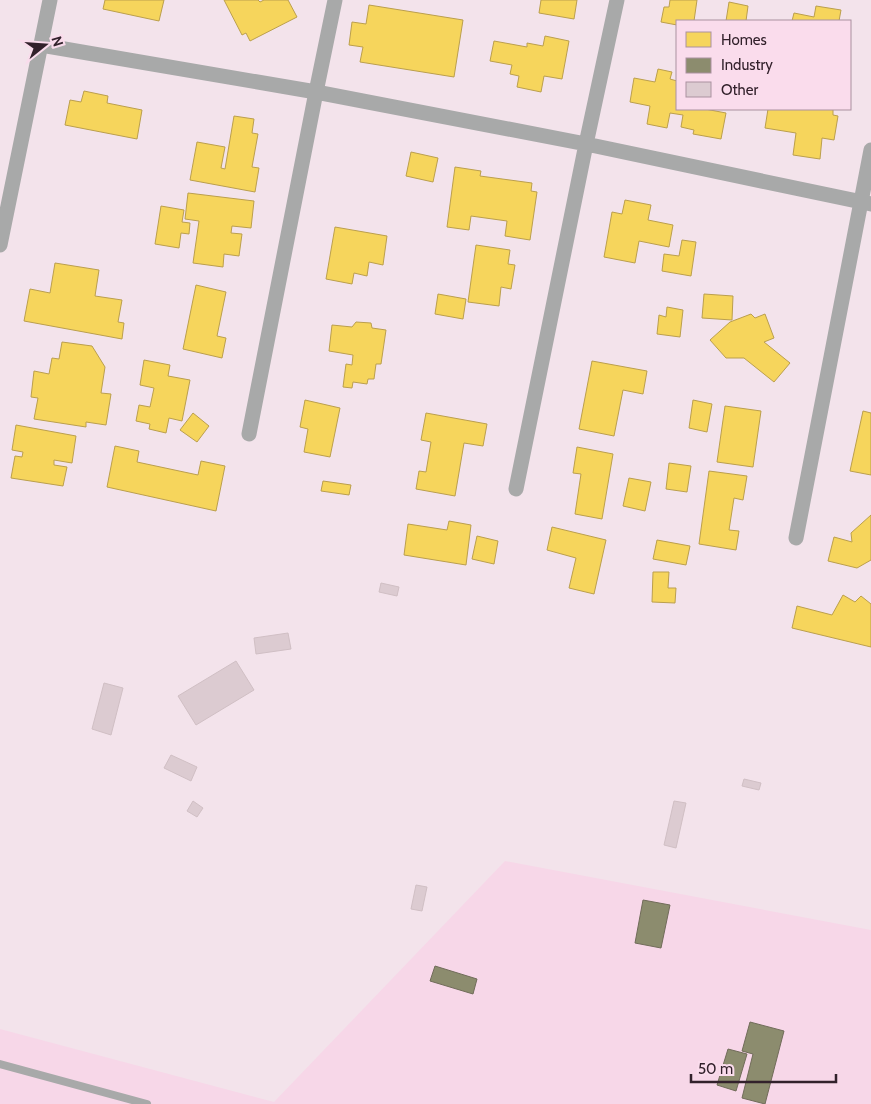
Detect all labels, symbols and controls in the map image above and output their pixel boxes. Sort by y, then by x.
north arrow [20,20,70,70]
legend [676,20,851,110]
text: Homes [721,31,767,49]
text: N [47,34,67,49]
text: Industry [721,56,773,74]
text: Other [721,81,758,99]
scale bar [691,1052,836,1084]
text: 50 m [698,1060,733,1078]

